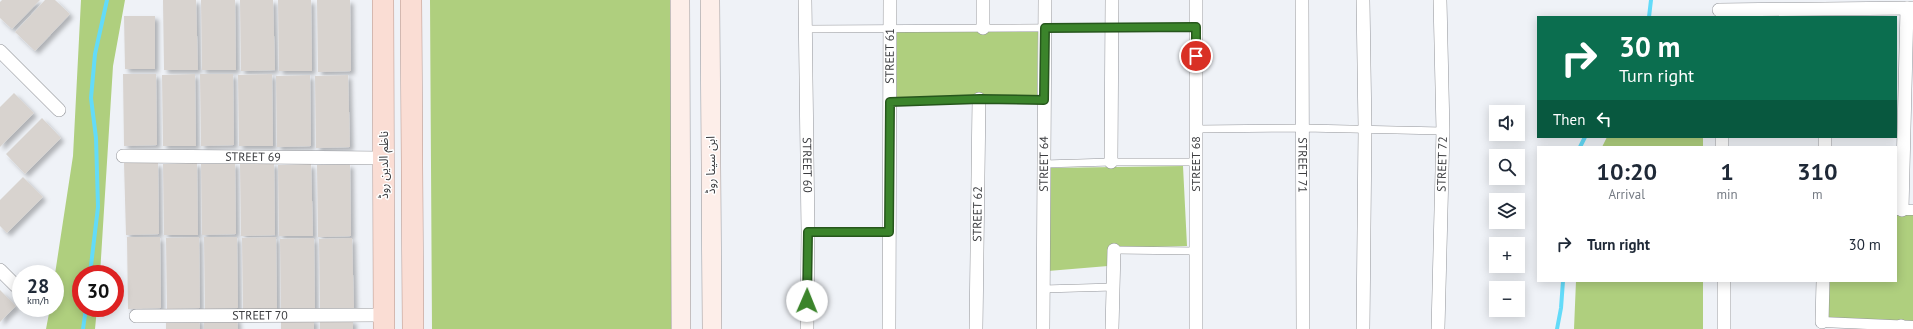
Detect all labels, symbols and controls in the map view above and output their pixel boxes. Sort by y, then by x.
street label: STREET 61 [882,28,897,84]
text: 30 m [1619,28,1680,65]
icon: right [1553,32,1605,84]
pin [1179,39,1213,73]
icon: arrive [1185,45,1207,67]
text: Turn right [1619,64,1694,87]
map controls [1489,105,1525,317]
button: sound [1489,105,1525,141]
icon: left [1593,108,1615,130]
text: Then [1553,110,1585,129]
street label: ناظم الدین روڈ [376,131,393,199]
street label: ابن سینا روڈ [703,136,718,194]
street label: STREET 64 [1036,136,1051,192]
street label: STREET 68 [1188,136,1203,192]
street label: STREET 72 [1433,136,1450,192]
street label: STREET 60 [800,137,815,193]
street label: STREET 71 [1295,137,1311,193]
street label: STREET 69 [225,149,281,164]
button: search [1489,149,1525,185]
text: 10:20 [1596,156,1657,187]
text: 1 [1720,156,1734,187]
text: 310 [1797,156,1838,187]
street label: STREET 62 [969,186,985,242]
text: Arrival [1609,186,1645,203]
text: min [1716,186,1738,203]
text: m [1812,186,1823,203]
button: layers [1489,193,1525,229]
icon: right [1553,233,1575,255]
text: Turn right [1587,235,1650,254]
text: 30 m [1848,235,1881,254]
button: + [1489,237,1525,273]
speed limit sign: 30 [72,265,124,317]
text: 28 [27,273,49,299]
position arrow [786,280,828,322]
button: − [1489,281,1525,317]
text: km/h [27,294,49,307]
street label: STREET 70 [232,307,288,323]

